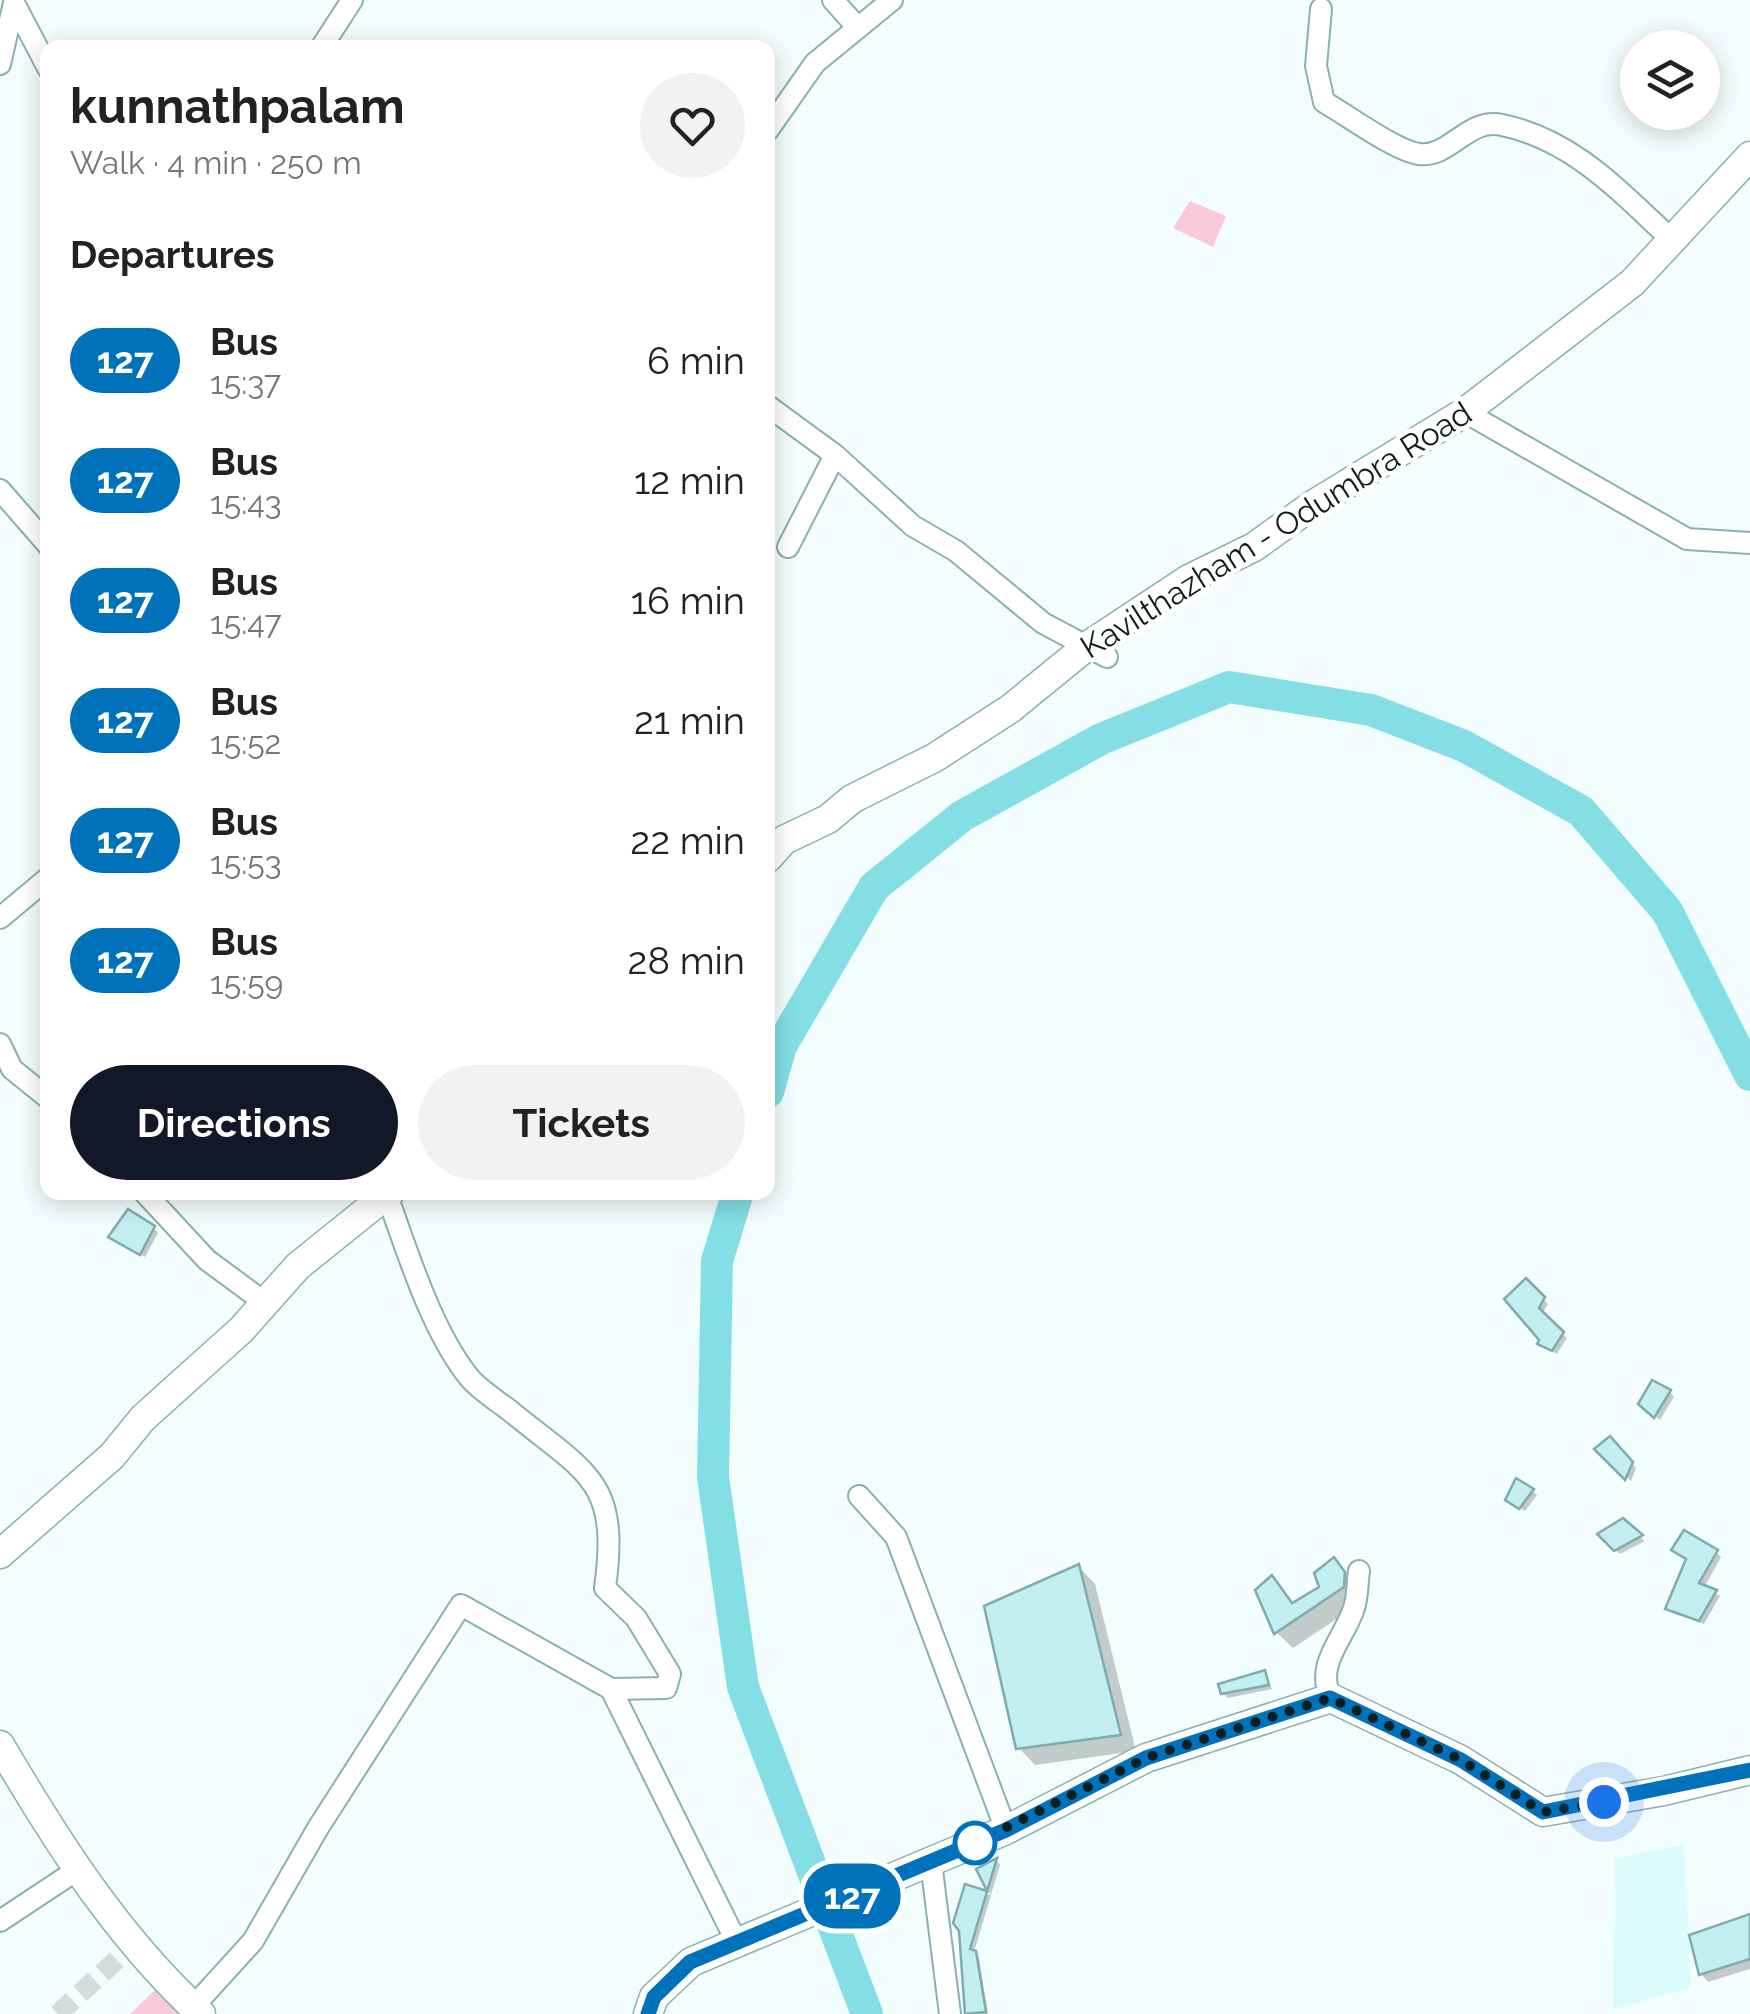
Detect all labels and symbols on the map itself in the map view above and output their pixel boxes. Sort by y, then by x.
street label: Kavilthazham - Odumbra Road [1074,394,1478,665]
your location [1579,1777,1629,1827]
unlabelled marker [954,1822,996,1864]
line badge: 127 [794,1864,910,1928]

